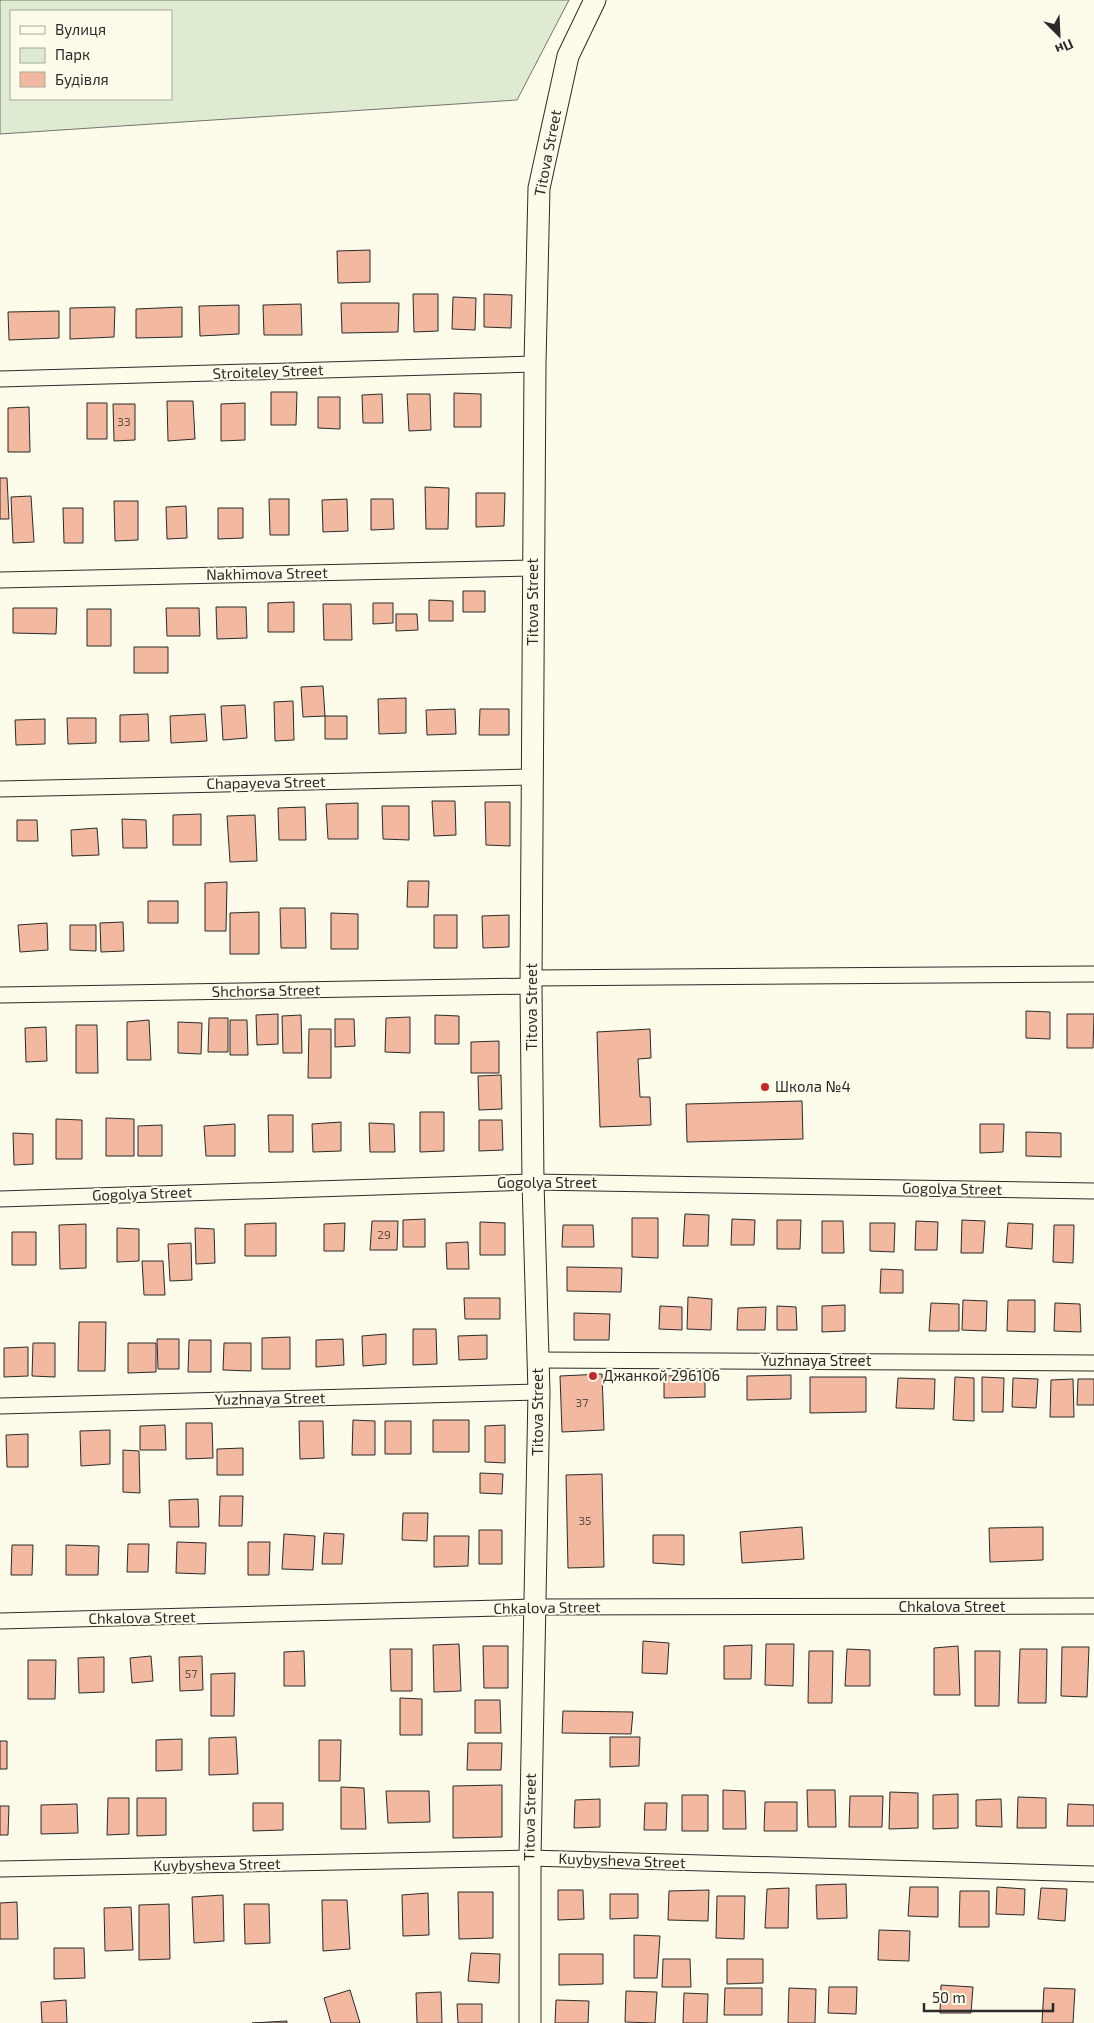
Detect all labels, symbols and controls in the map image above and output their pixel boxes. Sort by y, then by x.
legend [10,10,172,100]
north arrow [1034,10,1084,60]
text: Вулиця [55,20,106,39]
text: Пн [1053,36,1076,59]
text: Парк [55,45,90,63]
text: Будівля [55,70,109,89]
street label: Titova Street [530,108,564,198]
street label: Stroiteley Street [212,360,324,382]
house number: 33 [117,414,131,428]
street label: Titova Street [523,558,541,646]
street label: Nakhimova Street [206,563,328,583]
street label: Chapayeva Street [206,772,326,792]
street label: Titova Street [522,963,540,1051]
street label: Shchorsa Street [212,980,321,1000]
place label: Школа №4 [775,1077,851,1095]
marker: Школа №4 [759,1081,771,1093]
street label: Gogolya Street [497,1173,597,1191]
street label: Gogolya Street [902,1178,1002,1198]
street label: Gogolya Street [92,1182,193,1204]
house number: 29 [377,1227,391,1241]
street label: Yuzhnaya Street [761,1351,872,1369]
place label: Джанкой 296106 [603,1366,720,1384]
street label: Titova Street [528,1368,546,1456]
marker: Джанкой 296106 [587,1370,599,1382]
street label: Yuzhnaya Street [214,1388,326,1408]
house number: 37 [576,1395,588,1409]
house number: 35 [578,1513,592,1527]
street label: Chkalova Street [493,1597,601,1617]
street label: Chkalova Street [898,1597,1006,1615]
street label: Chkalova Street [88,1607,196,1627]
house number: 57 [185,1666,197,1680]
street label: Titova Street [519,1773,539,1861]
street label: Kuybysheva Street [558,1849,686,1871]
street label: Kuybysheva Street [153,1854,281,1874]
scale bar [924,1980,1053,2012]
text: 50 m [932,1988,966,2006]

